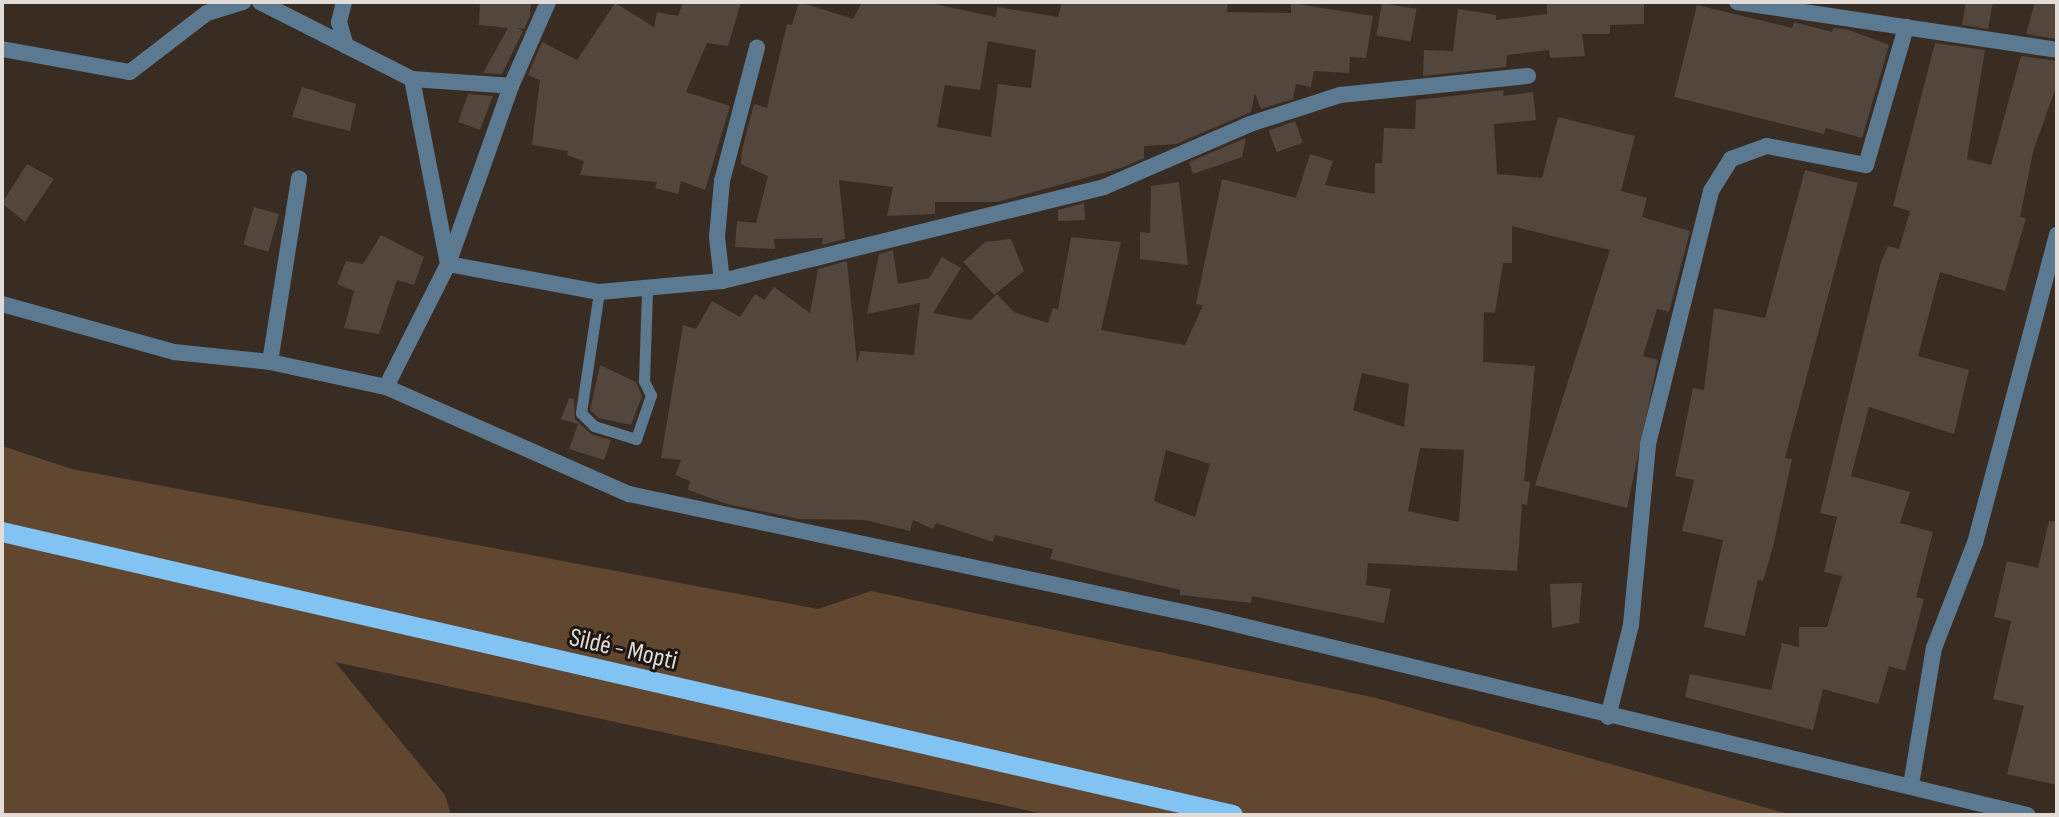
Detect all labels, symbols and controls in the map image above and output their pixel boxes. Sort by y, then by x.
street label: Sildé - Mopti [566,622,680,678]

